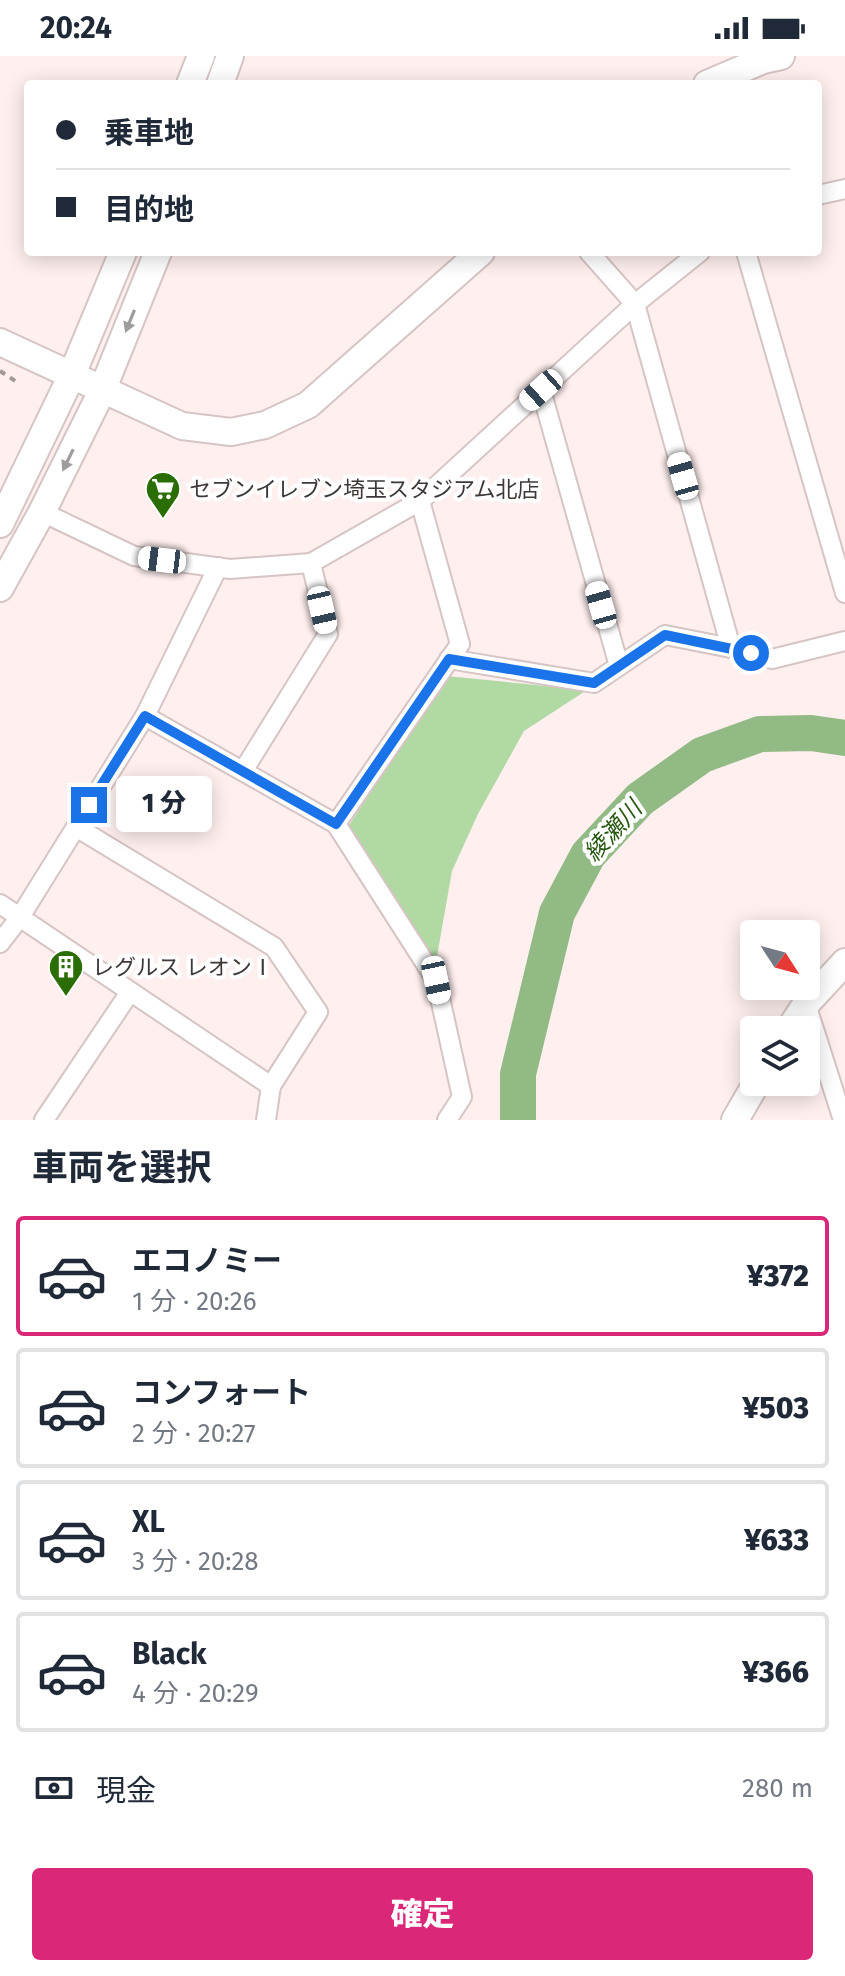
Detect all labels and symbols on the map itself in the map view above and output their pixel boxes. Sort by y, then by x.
one-way arrow [123,309,136,333]
car [515,365,567,415]
one-way arrow [61,449,74,472]
car [665,450,701,502]
supermarket icon: セブンイレブン埼玉スタジアム北店 [144,470,182,520]
place label: セブンイレブン埼玉スタジアム北店 [189,476,539,503]
car [137,545,187,575]
car [583,579,619,631]
car [305,584,339,636]
route start [733,635,769,671]
callout: 1 分 [117,777,213,833]
route end [71,787,107,823]
water label: 綾瀬川 [579,793,650,867]
north arrow [740,920,820,1000]
building icon: レグルス レオンⅠ [47,948,85,998]
place label: レグルス レオンⅠ [92,954,274,981]
car [419,954,453,1006]

